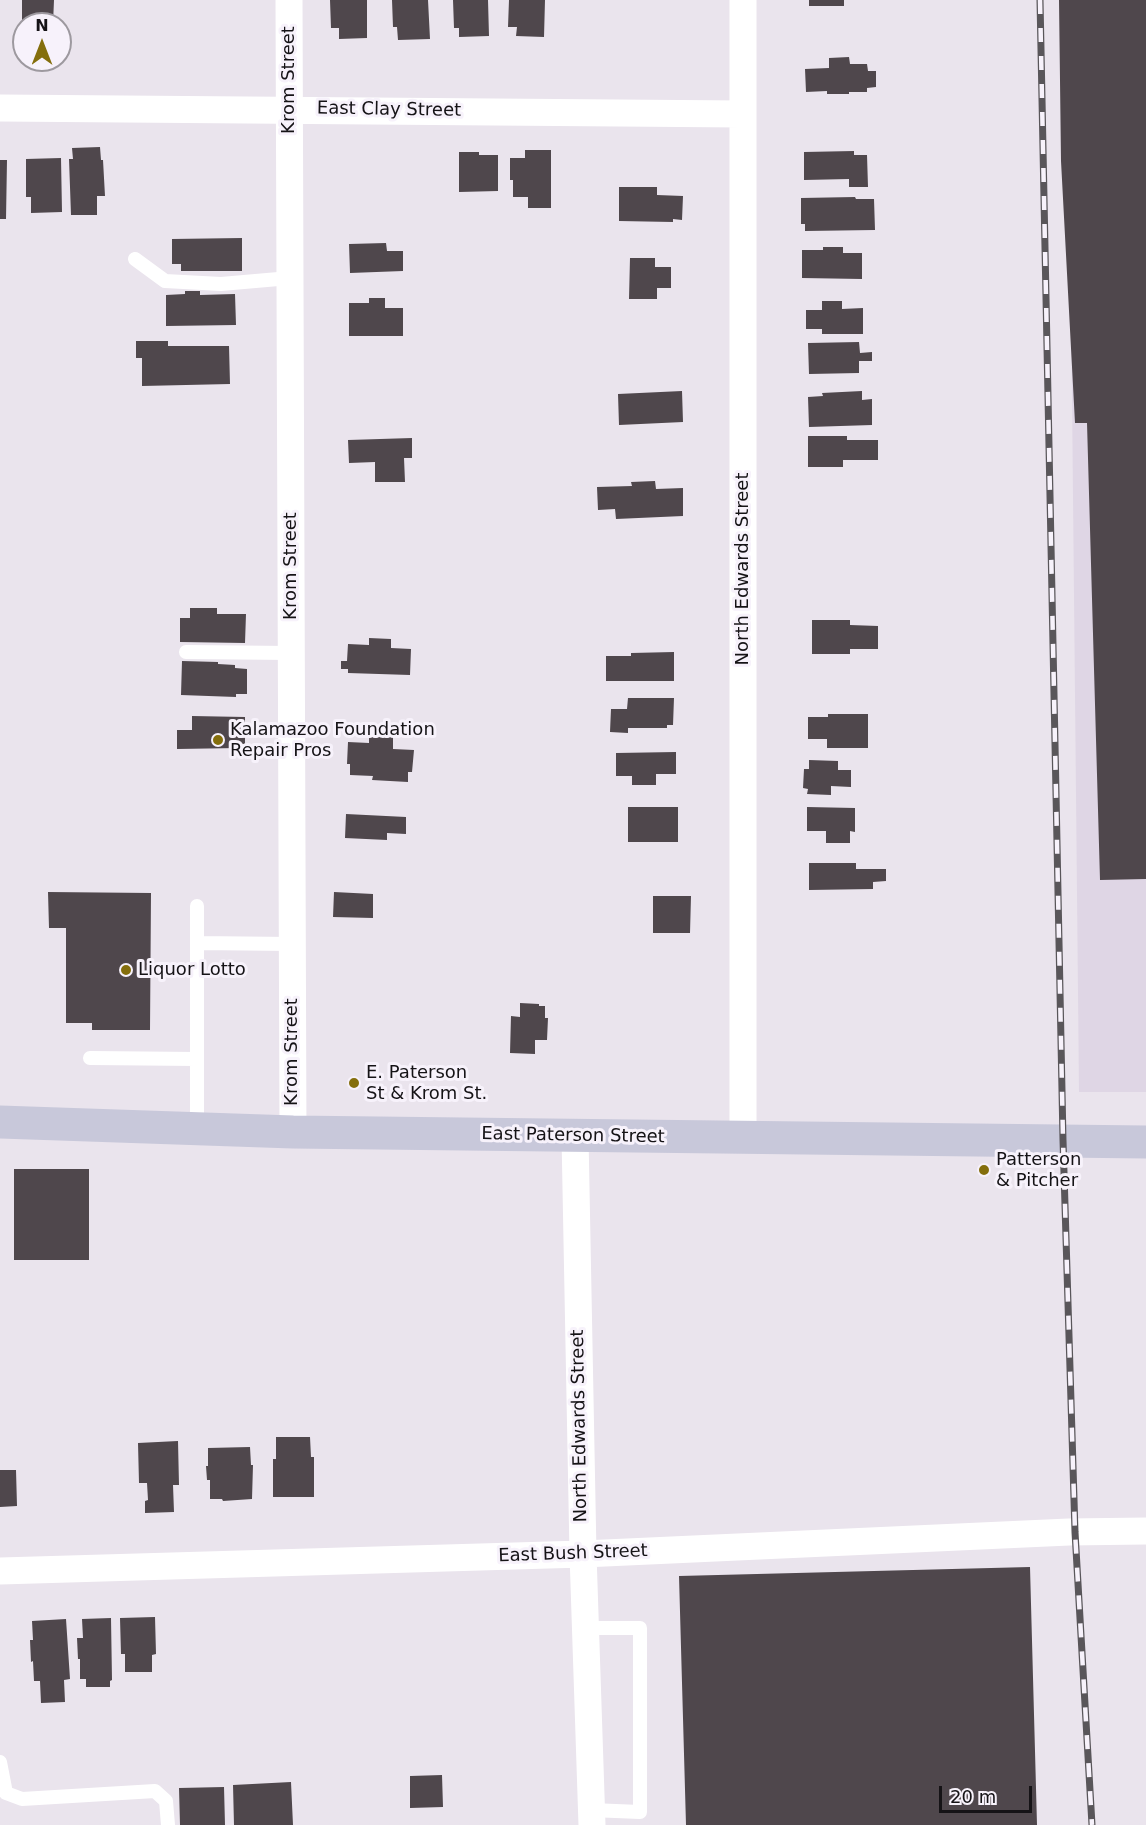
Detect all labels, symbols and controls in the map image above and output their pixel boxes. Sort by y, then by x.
north arrow [12,12,72,72]
text: N [35,16,49,35]
street label: Krom Street [278,26,300,134]
street label: East Clay Street [317,98,461,122]
street label: North Edwards Street [732,473,754,665]
street label: Krom Street [280,512,302,620]
place label: Kalamazoo Foundation Repair Pros [230,719,435,762]
marker: Kalamazoo Foundation Repair Pros [211,733,225,747]
place label: Liquor Lotto [138,959,246,981]
marker: Liquor Lotto [119,963,133,977]
street label: Krom Street [281,998,303,1106]
place label: E. Paterson St & Krom St. [366,1062,487,1104]
marker: E. Paterson St & Krom St. [347,1076,361,1090]
street label: East Paterson Street [481,1124,665,1148]
place label: Patterson & Pitcher [996,1149,1081,1192]
marker: Patterson & Pitcher [977,1163,991,1177]
street label: North Edwards Street [568,1329,592,1523]
street label: East Bush Street [498,1541,648,1567]
scale bar [942,1774,1035,1812]
text: 20 m [950,1786,996,1807]

